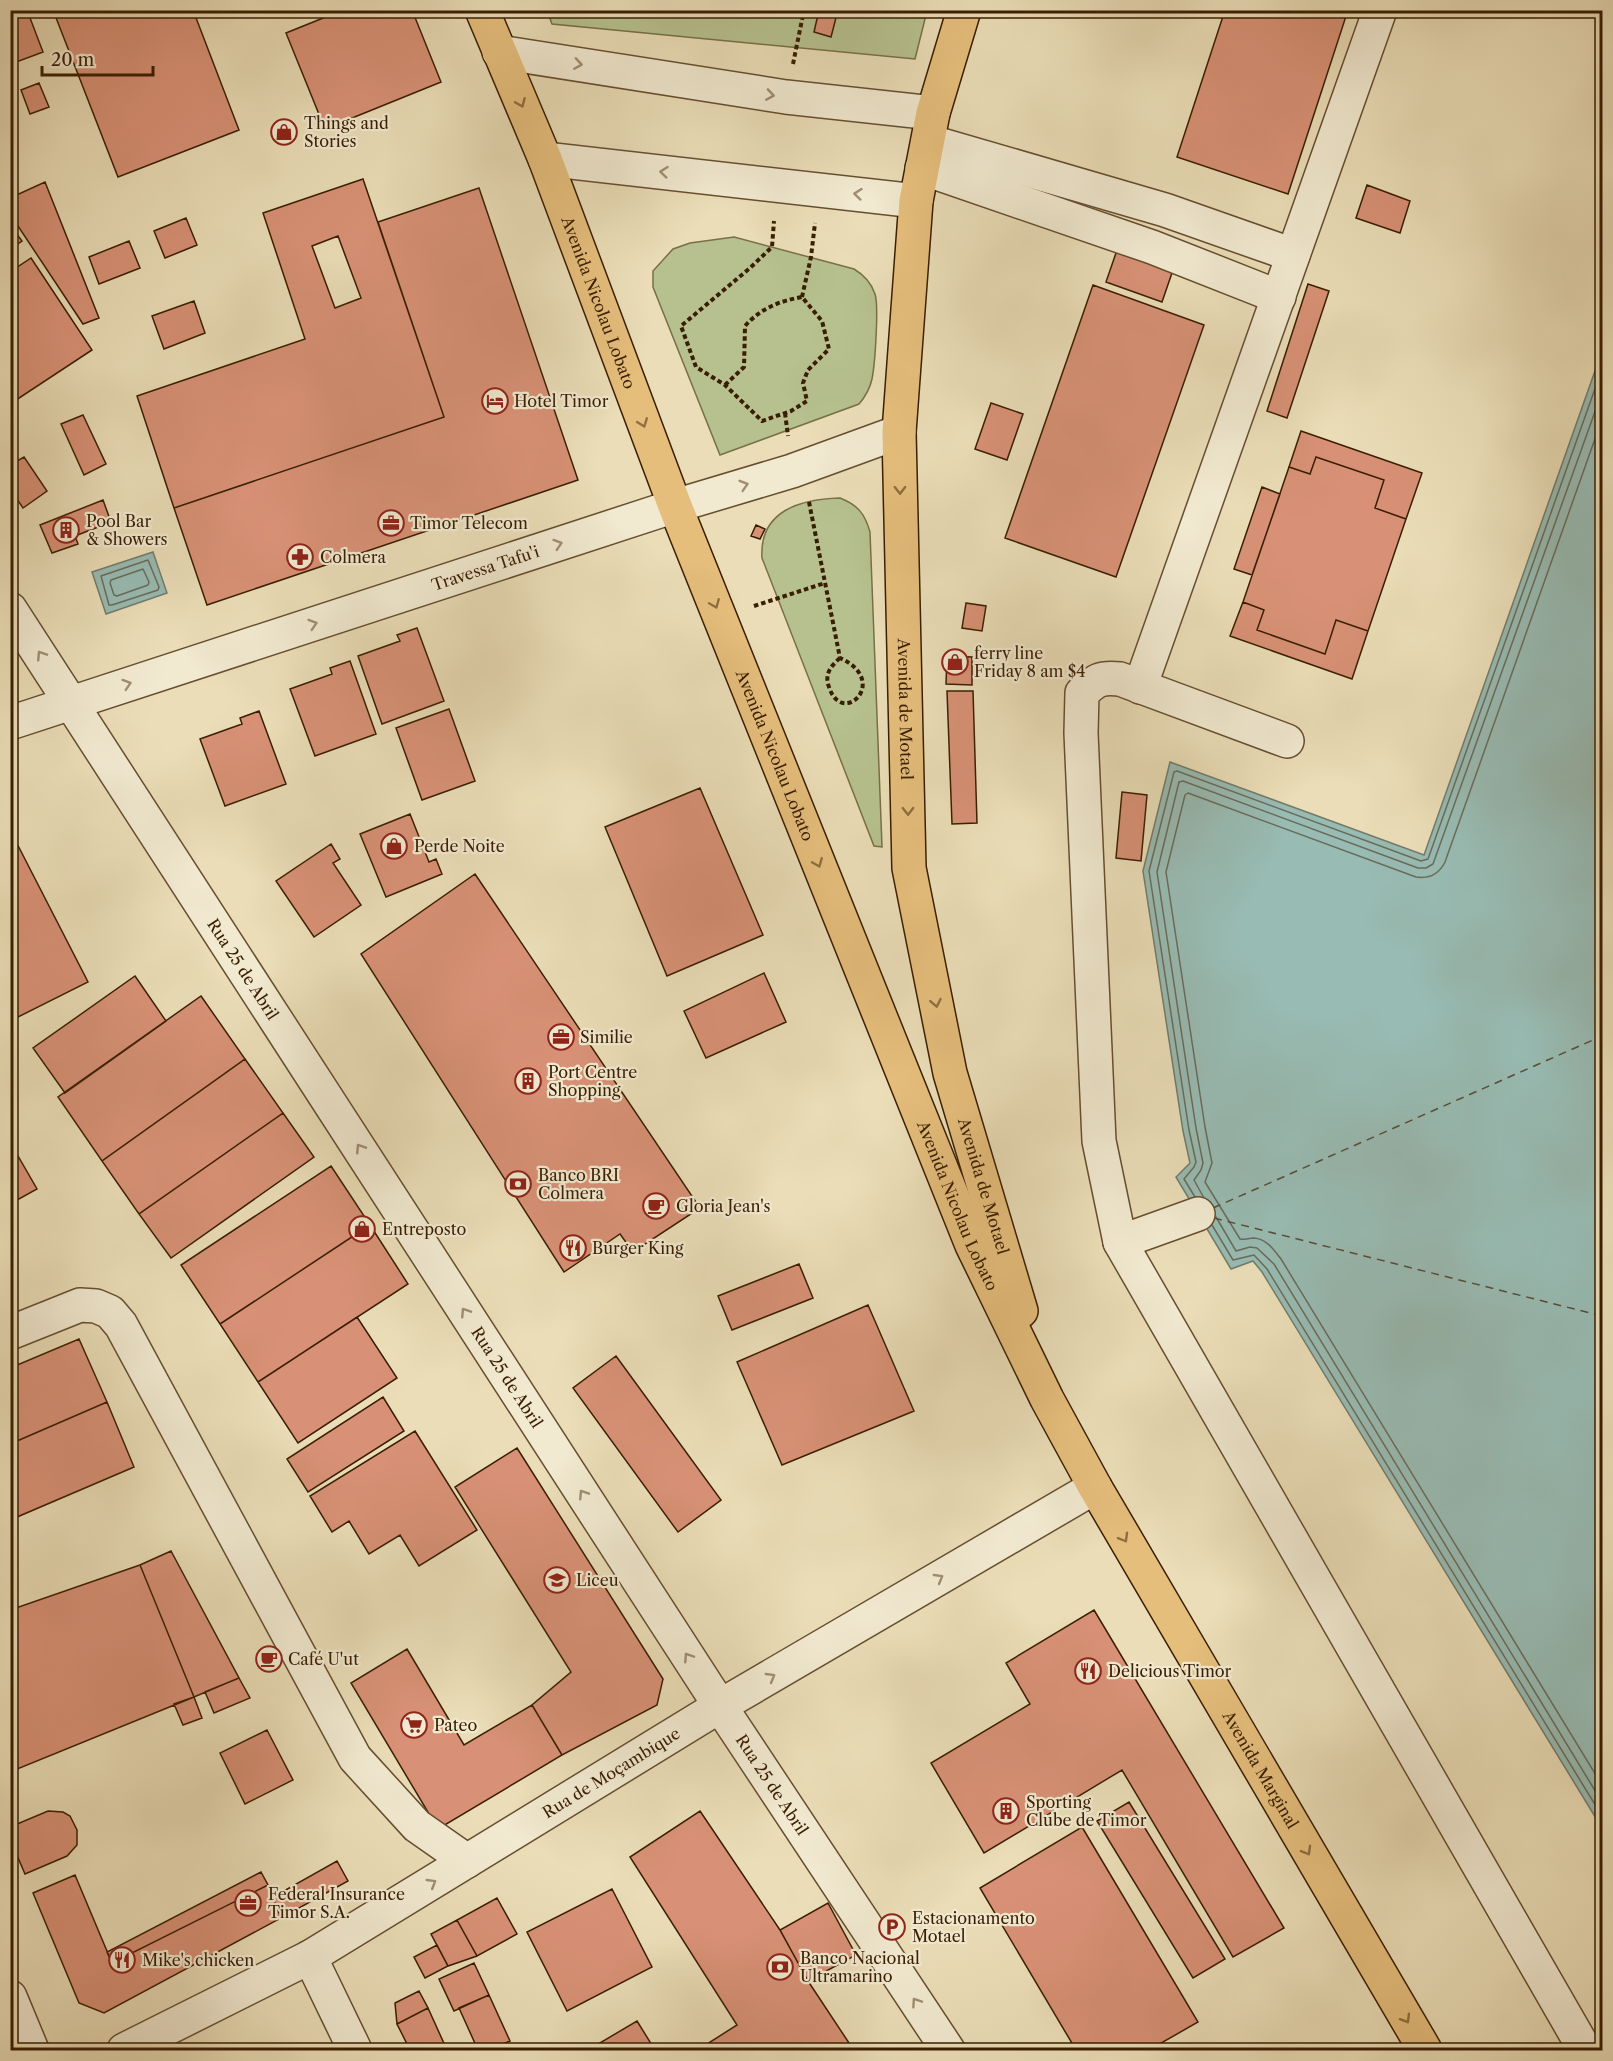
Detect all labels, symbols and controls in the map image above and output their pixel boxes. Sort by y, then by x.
scale bar [42,39,153,77]
text: 20 m [51,49,95,71]
one-way arrow [572,57,582,70]
one-way arrow [765,88,775,100]
one-way arrow [514,97,526,108]
place label: Things and Stories [304,113,389,151]
shop icon: Things and Stories [269,117,299,147]
one-way arrow [660,166,669,179]
one-way arrow [853,188,862,201]
street label: Avenida Nicolau Lobato [557,213,640,392]
hotel icon: Hotel Timor [480,386,510,416]
place label: Hotel Timor [514,391,609,411]
one-way arrow [636,417,649,427]
one-way arrow [738,480,749,492]
one-way arrow [894,485,906,494]
office icon: Timor Telecom [376,508,406,538]
place label: Pool Bar & Showers [86,511,168,549]
place label: Timor Telecom [410,513,528,533]
building icon: Pool Bar & Showers [51,515,81,545]
one-way arrow [552,538,563,551]
street label: Travessa Tafu'i [429,541,542,595]
pharmacy icon: Colmera [285,542,315,572]
place label: Colmera [320,547,386,567]
one-way arrow [708,598,720,609]
one-way arrow [307,618,318,631]
street label: Avenida de Motael [894,637,917,780]
place label: ferry line Friday 8 am $4 [974,643,1086,681]
shop icon: ferry line Friday 8 am $4 [940,647,970,677]
one-way arrow [37,651,48,662]
street label: Avenida Nicolau Lobato [731,666,819,844]
one-way arrow [121,679,132,691]
one-way arrow [901,806,914,815]
shop icon: Perde Noite [379,831,409,861]
place label: Perde Noite [414,836,505,856]
one-way arrow [811,857,824,868]
street label: Rua 25 de Abril [203,915,283,1024]
one-way arrow [929,998,942,1008]
office icon: Similie [546,1022,576,1052]
place label: Similie [580,1027,633,1047]
place label: Port Centre Shopping [548,1062,637,1100]
building icon: Port Centre Shopping [513,1066,543,1096]
street label: Avenida de Motael [954,1114,1014,1257]
street label: Avenida Nicolau Lobato [913,1117,1003,1294]
one-way arrow [355,1144,367,1154]
place label: Banco BRI Colmera [538,1165,619,1203]
bank icon: Banco BRI Colmera [503,1169,533,1199]
cafe icon: Gloria Jean's [641,1191,671,1221]
place label: Gloria Jean's [676,1196,771,1216]
shop icon: Entreposto [347,1214,377,1244]
place label: Entreposto [382,1219,466,1239]
restaurant icon: Burger King [558,1233,588,1263]
place label: Burger King [592,1238,684,1258]
one-way arrow [461,1308,473,1318]
street label: Rua 25 de Abril [467,1323,547,1432]
one-way arrow [579,1489,590,1500]
one-way arrow [1117,1532,1128,1542]
school or university icon: Liceu [542,1565,572,1595]
place label: Liceu [576,1570,619,1590]
one-way arrow [933,1574,943,1586]
cafe icon: Café U'ut [254,1644,284,1674]
place label: Café U'ut [288,1649,359,1669]
one-way arrow [685,1653,696,1664]
restaurant icon: Delicious Timor [1073,1656,1103,1686]
place label: Delicious Timor [1108,1661,1232,1681]
one-way arrow [765,1673,775,1684]
street label: Avenida Marginal [1218,1706,1303,1832]
supermarket icon: Pateo [399,1710,429,1740]
place label: Pateo [434,1715,477,1735]
street label: Rua de Moçambique [539,1723,684,1822]
street label: Rua 25 de Abril [732,1731,813,1839]
place label: Sporting Clube de Timor [1026,1792,1147,1830]
building icon: Sporting Clube de Timor [991,1796,1021,1826]
one-way arrow [1300,1845,1312,1855]
one-way arrow [426,1878,436,1890]
place label: Federal Insurance Timor S.A. [268,1884,405,1922]
office icon: Federal Insurance Timor S.A. [233,1888,263,1918]
place label: Estacionamento Motael [912,1908,1035,1946]
parking icon: Estacionamento Motael [877,1912,907,1942]
restaurant icon: Mike's chicken [107,1945,137,1975]
place label: Banco Nacional Ultramarino [800,1948,920,1986]
place label: Mike's chicken [142,1950,254,1970]
bank icon: Banco Nacional Ultramarino [765,1952,795,1982]
one-way arrow [911,1998,923,2008]
one-way arrow [1399,2013,1410,2023]

